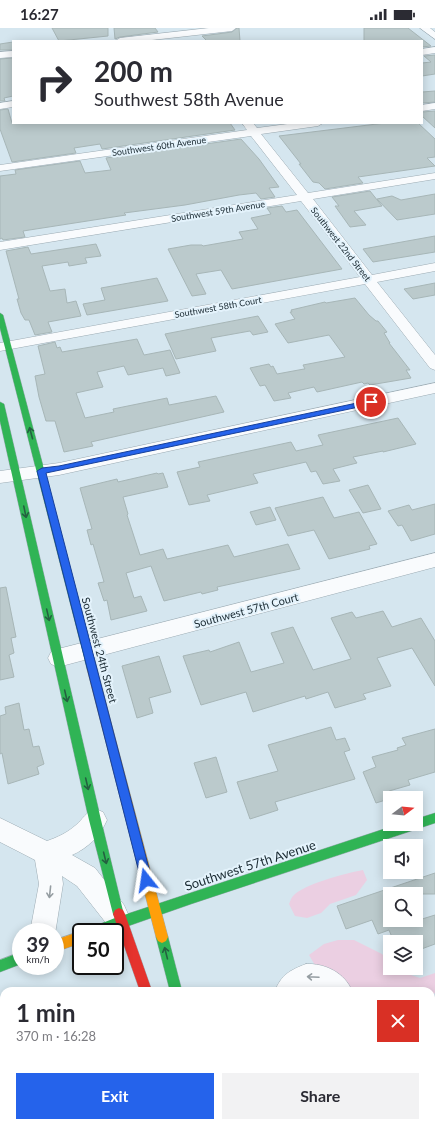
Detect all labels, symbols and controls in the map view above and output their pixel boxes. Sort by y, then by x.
text: 16:27 [20,5,59,23]
text: 200 m [94,54,173,88]
icon: right [28,56,80,108]
text: Southwest 58th Avenue [94,88,284,110]
street label: Southwest 60th Avenue [111,134,207,158]
street label: Southwest 59th Avenue [170,198,266,224]
street label: Southwest 22nd Street [309,205,374,284]
street label: Southwest 58th Court [174,294,263,320]
pin [354,385,388,419]
icon: arrive [360,391,382,413]
one-way arrow [27,427,35,440]
one-way arrow [21,505,29,518]
street label: Southwest 57th Court [192,590,300,630]
street label: Southwest 24th Street [80,596,120,704]
one-way arrow [44,608,52,621]
one-way arrow [63,689,71,702]
one-way arrow [83,778,91,791]
north arrow [383,791,423,831]
map controls [383,791,423,975]
street label: Southwest 57th Avenue [182,836,318,894]
button: sound [383,839,423,879]
one-way arrow [101,851,109,864]
position arrow [125,859,167,901]
one-way arrow [47,885,54,898]
button: search [383,887,423,927]
speed limit sign: 50 [72,923,124,975]
text: 39 [26,932,50,956]
button: layers [383,935,423,975]
one-way arrow [161,947,169,960]
text: km/h [26,953,50,965]
one-way arrow [307,973,320,981]
text: 1 min [16,998,76,1027]
button: close [377,1000,419,1042]
text: 370 m · 16:28 [16,1028,96,1044]
button: Exit [16,1073,214,1119]
button: Share [222,1073,419,1119]

